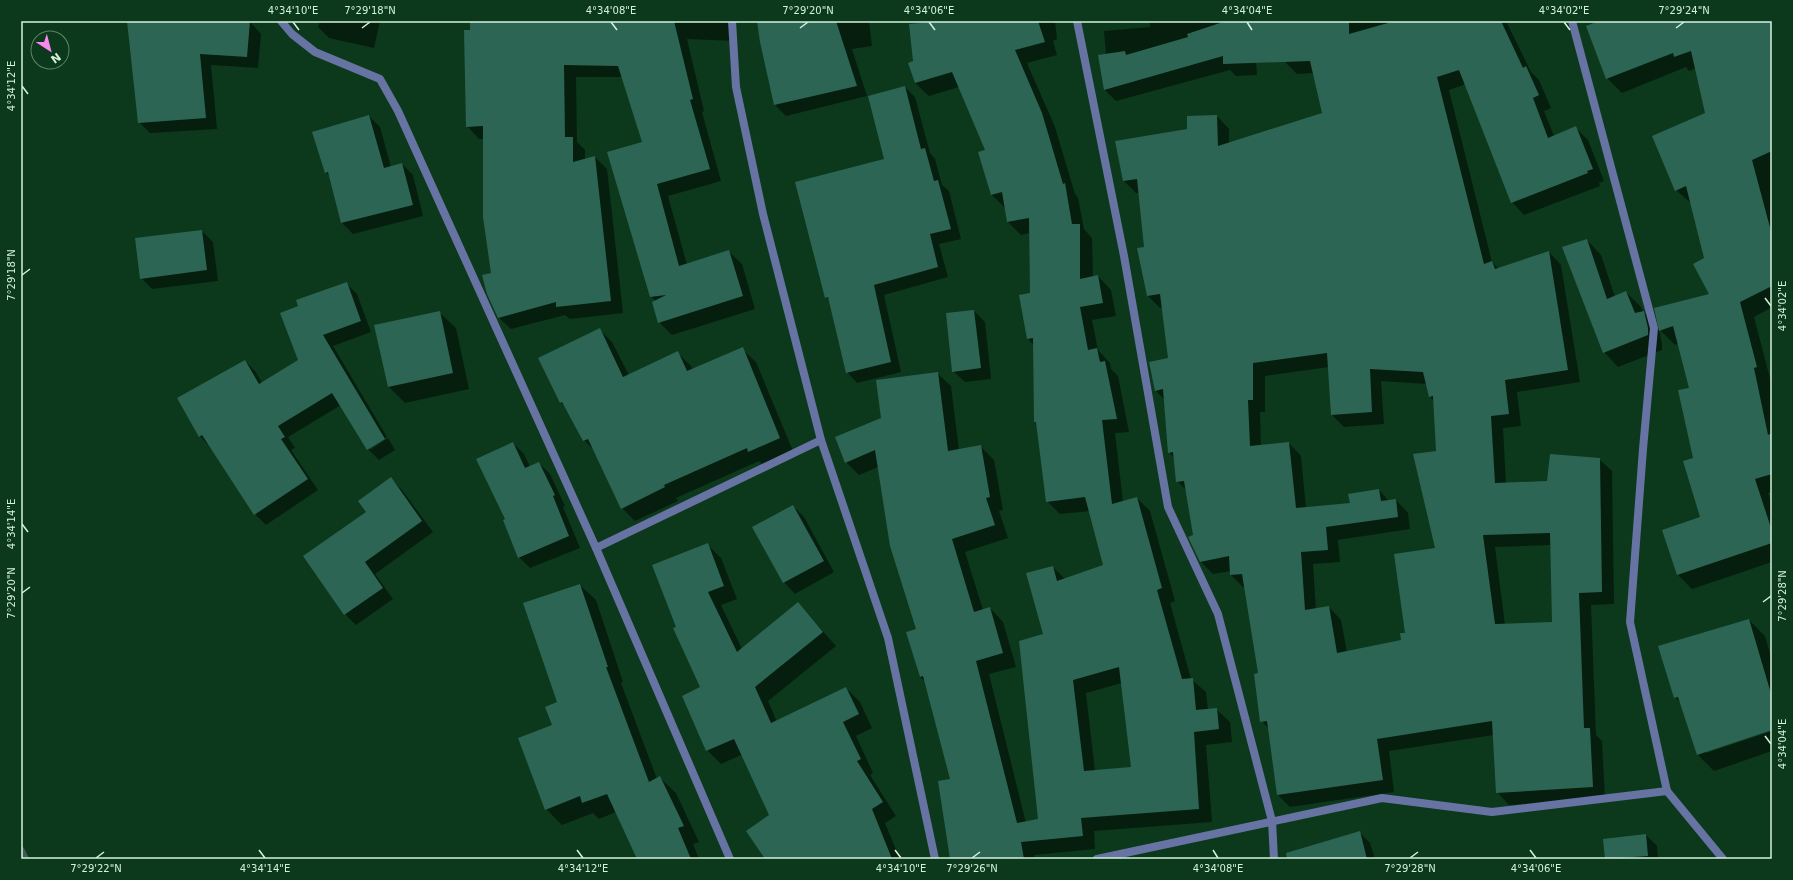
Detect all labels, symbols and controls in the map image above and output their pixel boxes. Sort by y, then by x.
text: 4°34'10"E [268,5,318,16]
text: 7°29'18"N [344,5,396,16]
text: 4°34'08"E [586,5,636,16]
text: 7°29'20"N [782,5,834,16]
text: 4°34'06"E [904,5,954,16]
text: 4°34'04"E [1222,5,1272,16]
text: 4°34'02"E [1539,5,1589,16]
text: 7°29'24"N [1658,5,1710,16]
north arrow [30,30,70,70]
text: N [48,50,63,66]
text: 4°34'12"E [6,61,17,111]
text: 7°29'18"N [6,249,17,301]
text: 4°34'02"E [1777,281,1788,331]
text: 4°34'14"E [6,499,17,549]
text: 7°29'20"N [6,567,17,619]
text: 7°29'28"N [1777,570,1788,622]
text: 4°34'04"E [1777,719,1788,769]
text: 7°29'22"N [70,863,122,874]
text: 4°34'14"E [240,863,290,874]
text: 4°34'12"E [558,863,608,874]
text: 4°34'10"E [876,863,926,874]
text: 7°29'26"N [946,863,998,874]
text: 4°34'08"E [1193,863,1243,874]
text: 7°29'28"N [1384,863,1436,874]
text: 4°34'06"E [1511,863,1561,874]

